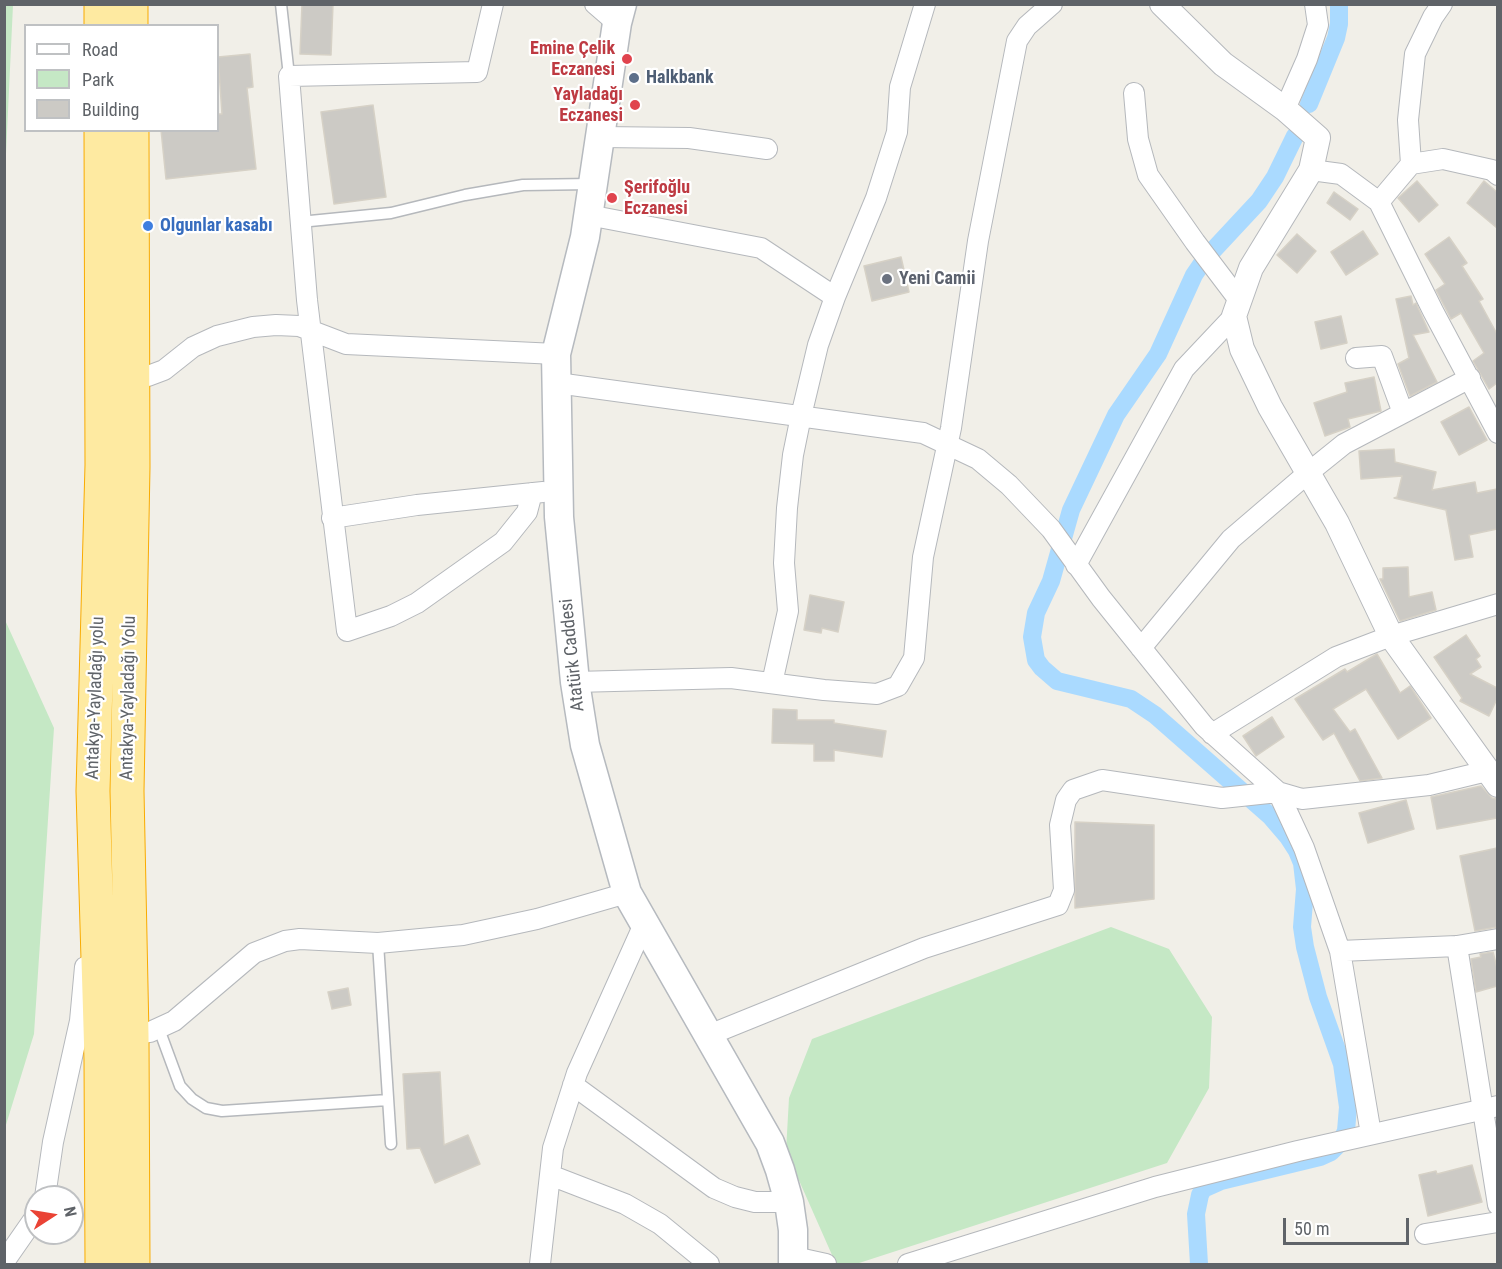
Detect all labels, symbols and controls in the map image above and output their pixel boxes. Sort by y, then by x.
legend [24,24,219,132]
place label: Emine Çelik Eczanesi [530,38,615,80]
text: Road [82,39,118,60]
marker: Emine Çelik Eczanesi [620,52,634,66]
place label: Halkbank [646,67,714,89]
text: Park [82,69,114,90]
marker: Halkbank [627,71,641,85]
place label: Yayladağı Eczanesi [553,84,623,127]
marker: Yayladağı Eczanesi [628,98,642,112]
text: Building [82,99,139,120]
place label: Şerifoğlu Eczanesi [624,177,690,219]
marker: Şerifoğlu Eczanesi [605,191,619,205]
place label: Olgunlar kasabı [160,215,273,237]
marker: Olgunlar kasabı [141,219,155,233]
place label: Yeni Camii [899,268,976,290]
marker: Yeni Camii [880,272,894,286]
street label: Atatürk Caddesi [556,597,590,713]
street label: Antakya-Yayladağı Yolu [117,615,141,781]
street label: Antakya-Yayladağı yolu [82,616,110,780]
north arrow [24,1185,84,1245]
text: N [60,1205,80,1218]
scale bar [1286,1206,1412,1244]
text: 50 m [1294,1218,1329,1239]

